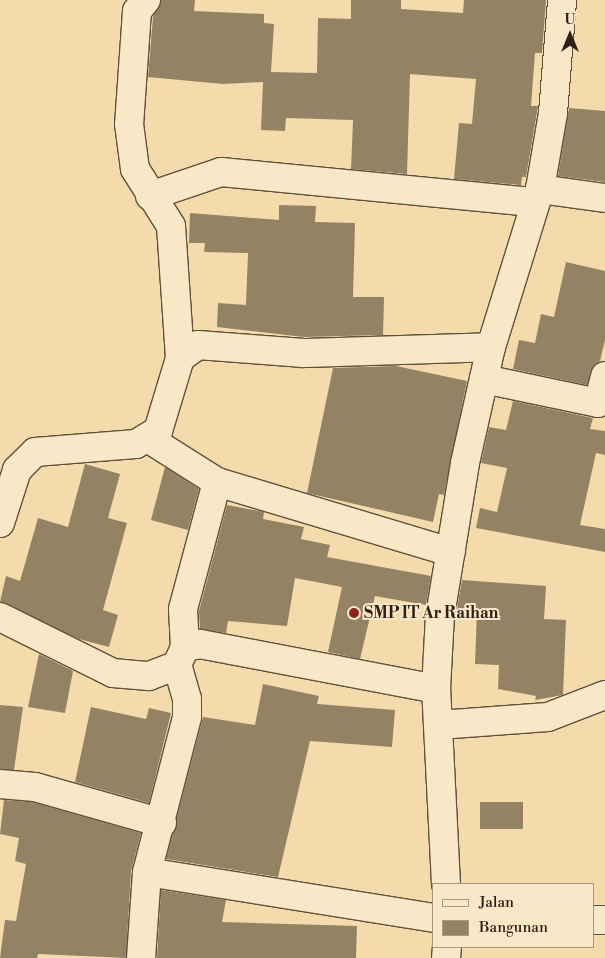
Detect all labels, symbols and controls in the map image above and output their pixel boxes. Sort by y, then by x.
north arrow [545,10,595,60]
text: U [565,11,575,29]
place label: SMP IT Ar Raihan [364,603,498,623]
marker: SMP IT Ar Raihan [348,607,360,619]
legend [432,883,595,948]
text: Jalan [479,893,514,912]
text: Bangunan [479,918,548,937]

